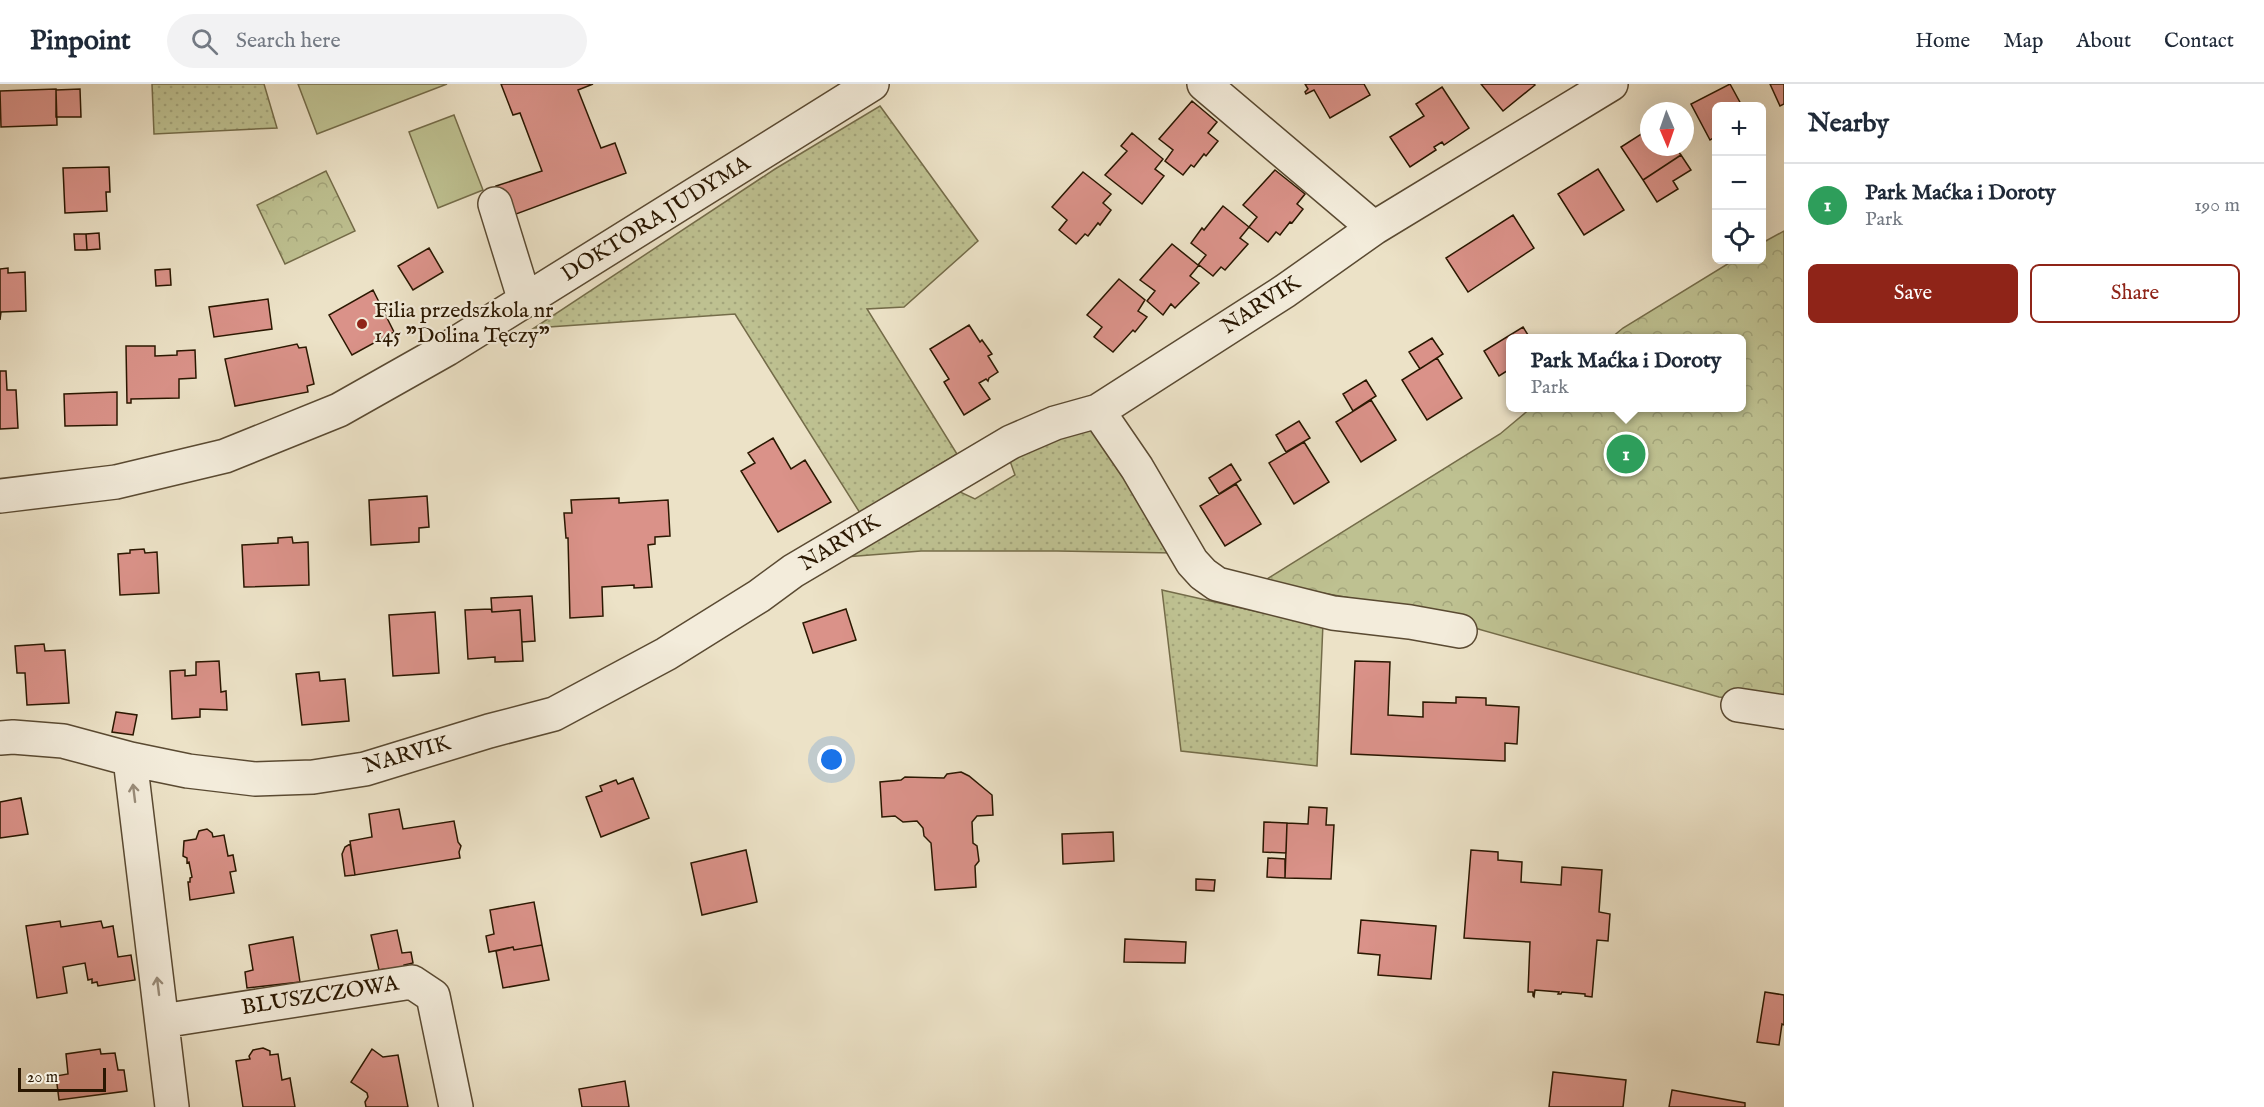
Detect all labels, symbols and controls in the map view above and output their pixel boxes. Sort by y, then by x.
search box [167,14,587,68]
text: Pinpoint [30,24,131,59]
icon: search [188,25,221,58]
text: Search here [236,27,341,55]
text: Home [1915,28,1970,55]
text: Map [2003,28,2043,55]
text: About [2076,28,2131,55]
text: Contact [2164,28,2234,55]
north arrow [1640,102,1694,156]
map controls [1712,102,1766,264]
button: + [1712,102,1766,156]
text: Nearby [1808,107,1889,140]
street label: DOKTORA JUDYMA [556,149,757,288]
button: − [1712,156,1766,210]
text: Park Maćka i Doroty [1865,179,2056,207]
text: 1 [1824,193,1831,218]
text: 190 m [2194,193,2240,218]
text: Park [1865,207,1903,232]
button: locate [1712,210,1766,264]
button: Save [1808,264,2018,323]
button: Share [2030,264,2240,323]
street label: NARVIK [1216,268,1307,341]
place label: Filia przedszkola nr 145 "Dolina Tęczy" [374,297,553,350]
marker: Filia przedszkola nr 145 "Dolina Tęczy" [355,317,369,331]
popup [1506,334,1746,412]
text: Park Maćka i Doroty [1531,347,1721,375]
text: Park [1531,375,1569,400]
pin: 1 [1606,432,1646,476]
street label: NARVIK [795,508,886,578]
street label: NARVIK [360,729,455,781]
your location [817,745,846,774]
one-way arrow [128,783,139,803]
street label: BLUSZCZOWA [239,970,402,1022]
one-way arrow [152,977,163,997]
scale bar [18,1065,106,1092]
text: 20 m [27,1068,58,1088]

